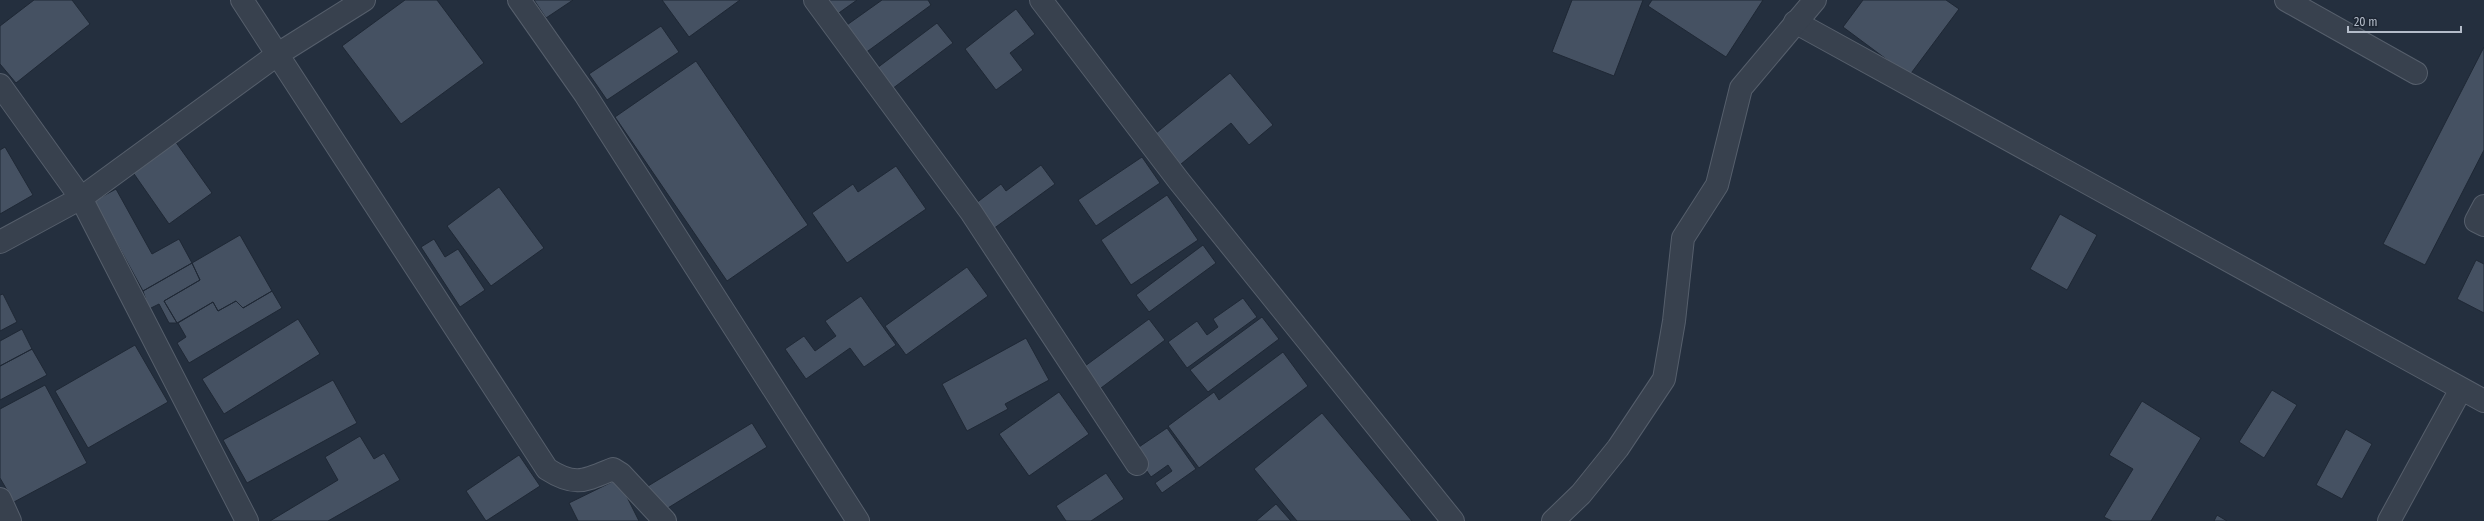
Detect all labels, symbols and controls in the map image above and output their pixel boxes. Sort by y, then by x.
scale bar [2348,8,2461,34]
text: 20 m [2354,15,2378,29]

